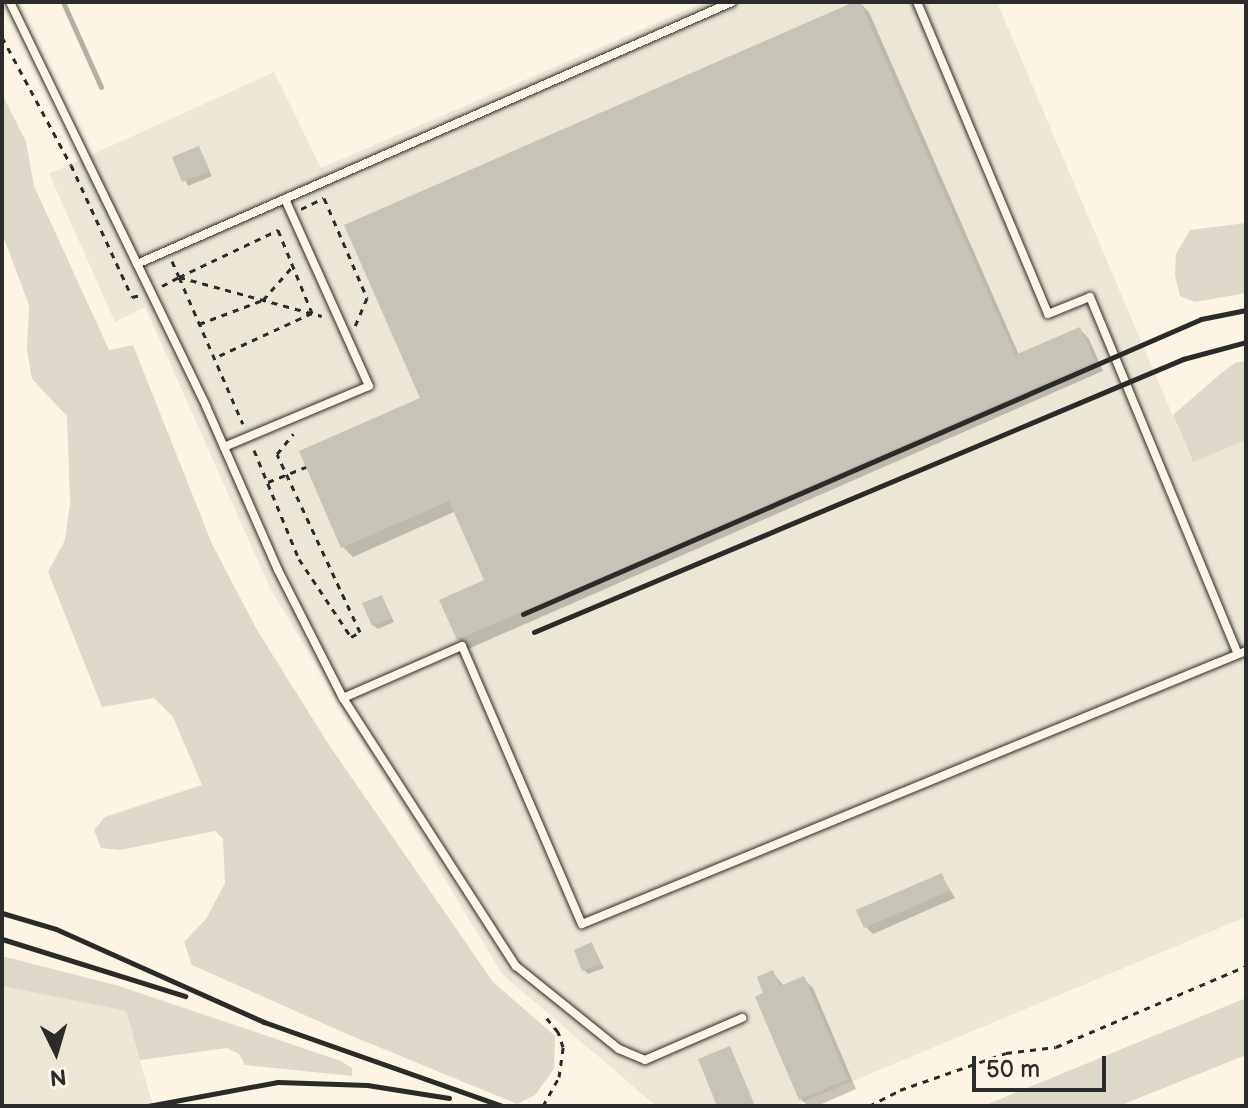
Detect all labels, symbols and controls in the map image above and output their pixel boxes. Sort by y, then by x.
north arrow [16,1012,96,1092]
scale bar [976,1040,1110,1090]
text: 50 m [986,1055,1040,1084]
text: N [49,1062,68,1091]

